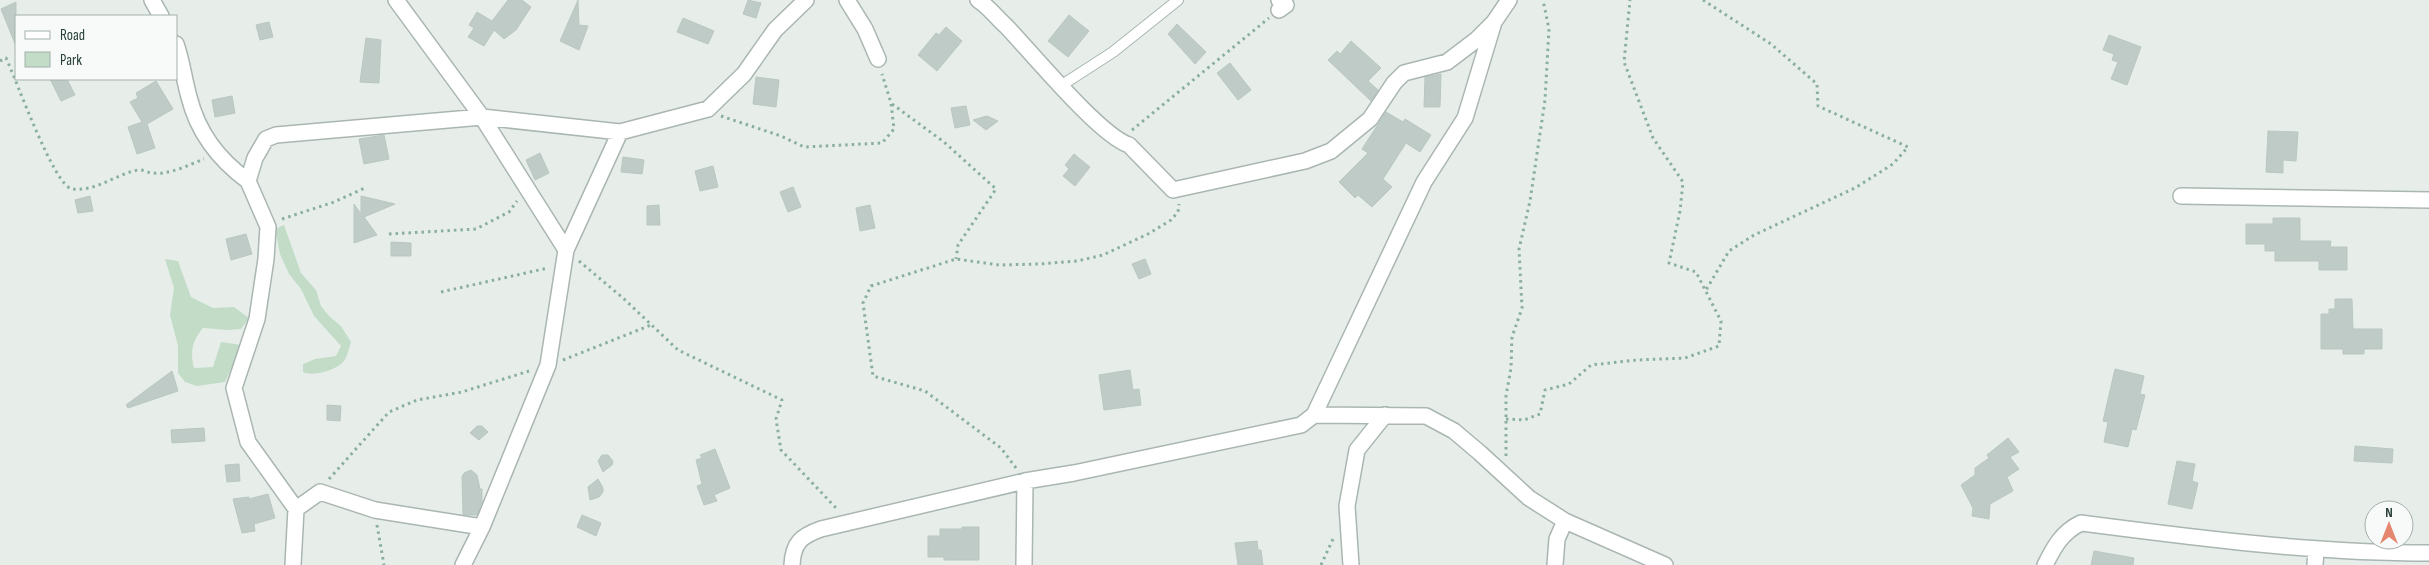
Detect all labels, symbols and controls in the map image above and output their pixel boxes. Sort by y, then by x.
legend [15,15,178,80]
text: Road [60,26,85,45]
text: Park [60,51,82,70]
north arrow [2364,500,2414,550]
text: N [2385,504,2393,521]

